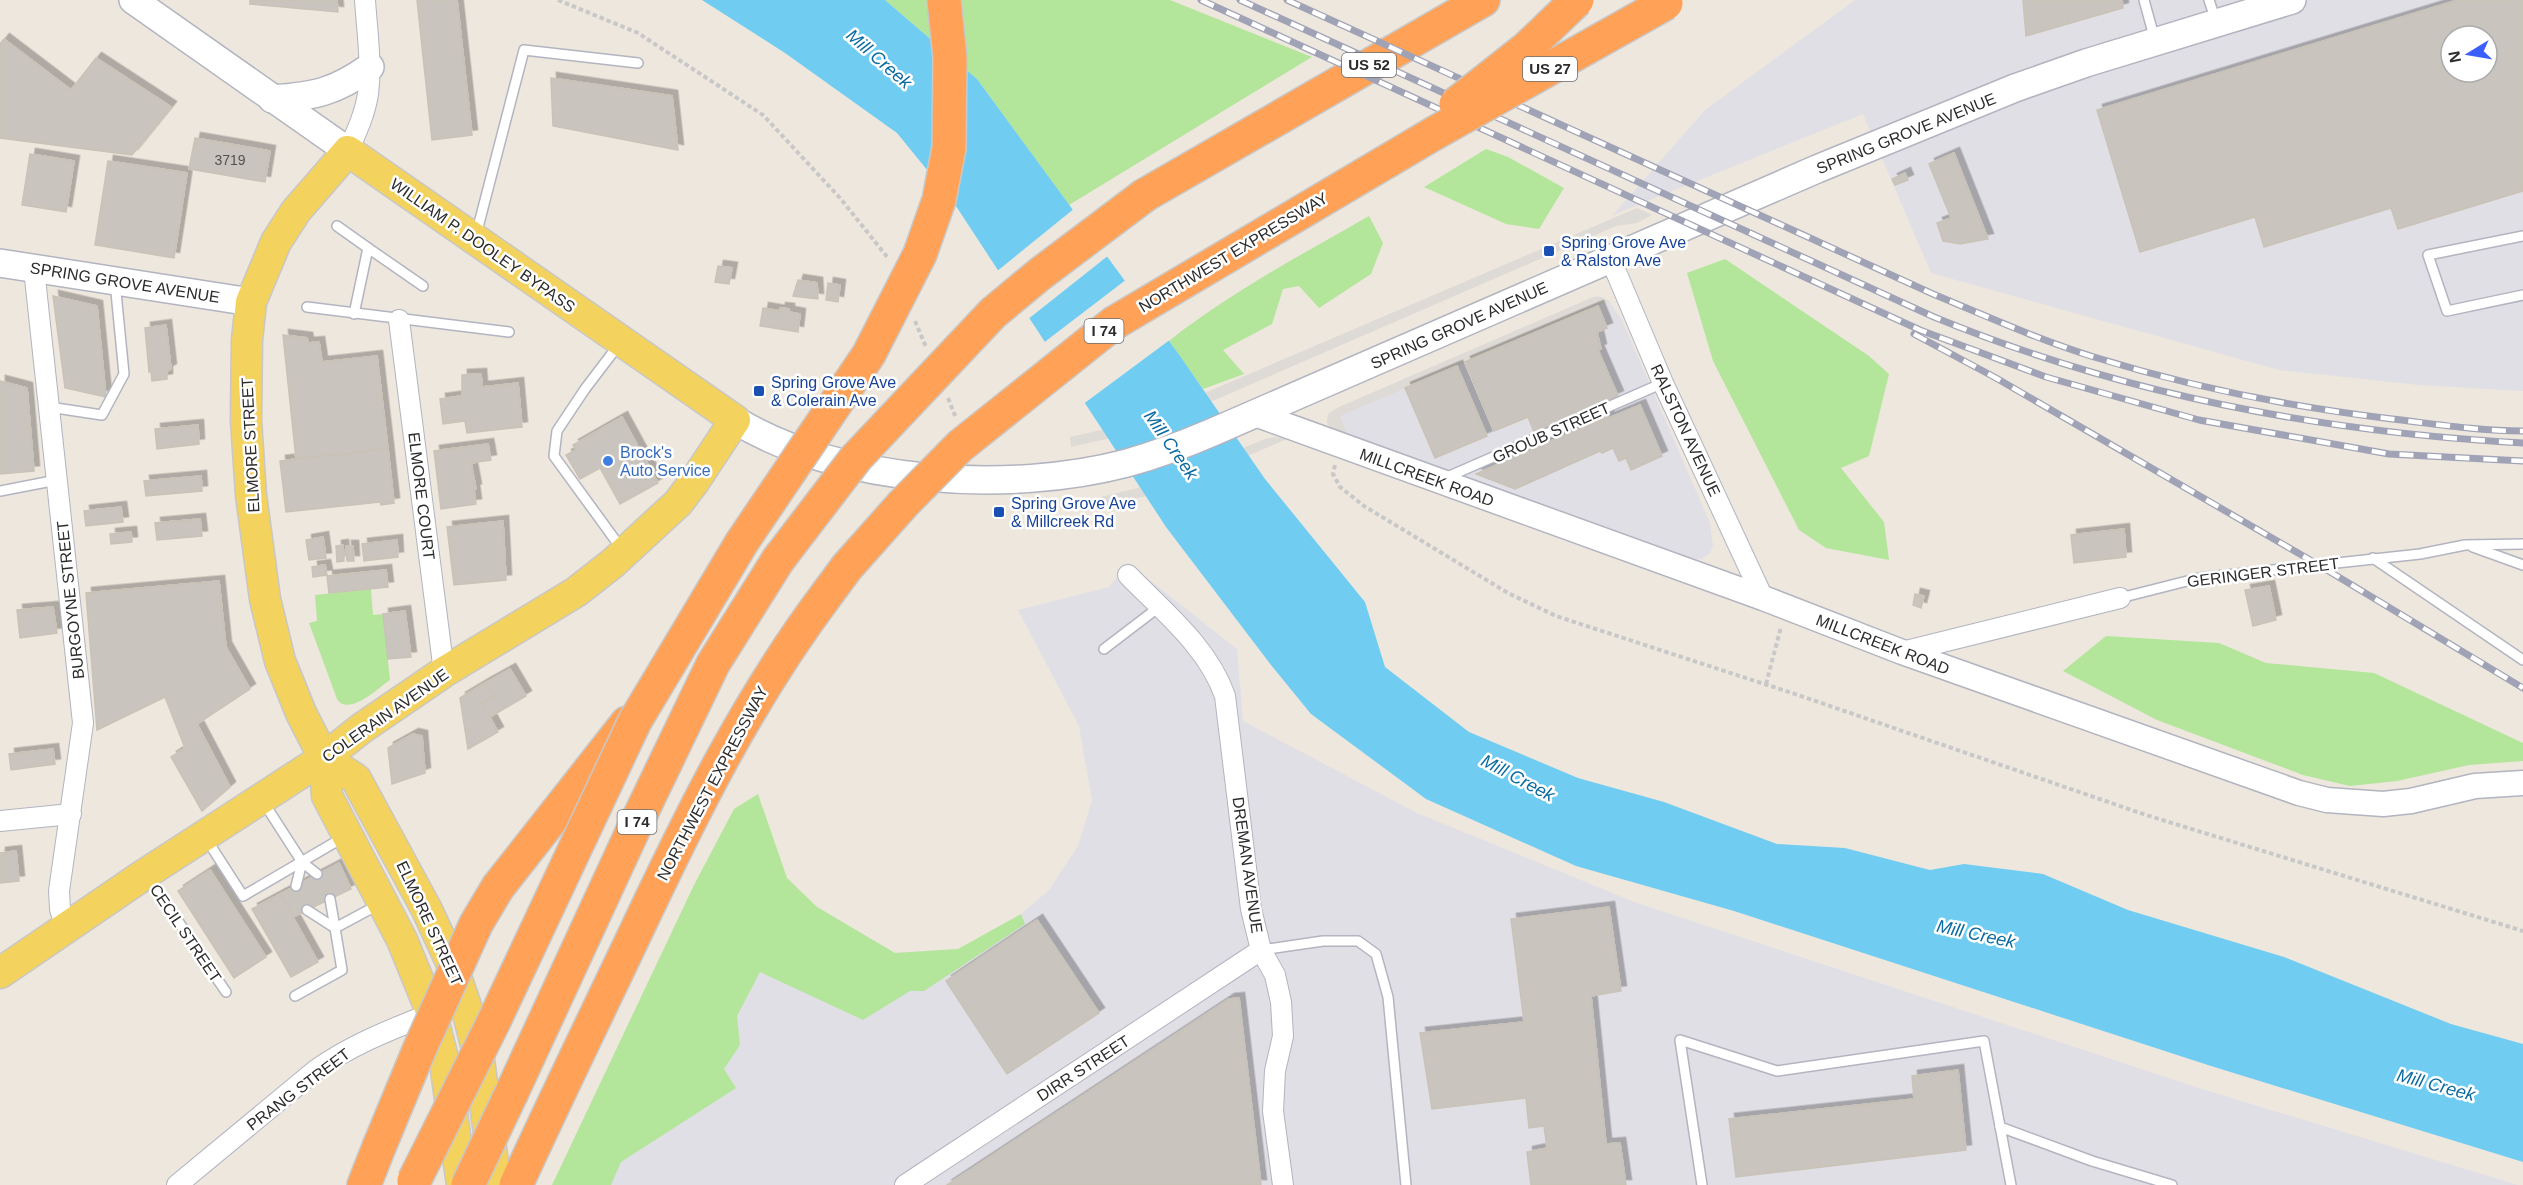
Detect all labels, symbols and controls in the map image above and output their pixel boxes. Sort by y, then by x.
north arrow [2439,24,2499,84]
water label: Mill Creek [842,25,917,93]
text: N [2445,49,2464,64]
road number: US 52 [1342,53,1396,77]
road number: US 27 [1523,57,1577,81]
street label: SPRING GROVE AVENUE [1814,90,1998,177]
house number: 3719 [214,152,246,168]
street label: WILLIAM P. DOOLEY BYPASS [387,175,578,316]
street label: NORTHWEST EXPRESSWAY [1136,189,1331,316]
place label: Spring Grove Ave & Ralston Ave [1561,234,1686,269]
marker: Spring Grove Ave & Ralston Ave [1542,244,1556,258]
street label: SPRING GROVE AVENUE [29,259,221,306]
street label: SPRING GROVE AVENUE [1368,279,1550,372]
road number: I 74 [1084,319,1124,343]
street label: RALSTON AVENUE [1648,362,1724,499]
place label: Spring Grove Ave & Colerain Ave [771,374,896,409]
street label: ELMORE STREET [238,377,263,513]
marker: Spring Grove Ave & Colerain Ave [752,384,766,398]
street label: GROUB STREET [1490,399,1613,466]
water label: Mill Creek [1140,406,1203,484]
street label: ELMORE COURT [405,431,438,561]
place label: Brock's Auto Service [620,444,711,479]
street label: MILLCREEK ROAD [1357,445,1496,510]
marker: Brock's Auto Service [601,454,615,468]
place label: Spring Grove Ave & Millcreek Rd [1011,495,1136,530]
marker: Spring Grove Ave & Millcreek Rd [992,505,1006,519]
street label: BURGOYNE STREET [54,520,87,680]
street label: GERINGER STREET [2186,555,2340,590]
street label: MILLCREEK ROAD [1814,611,1952,678]
street label: COLERAIN AVENUE [319,665,452,765]
street label: NORTHWEST EXPRESSWAY [654,683,771,883]
water label: Mill Creek [1478,750,1559,806]
street label: DREMAN AVENUE [1230,796,1265,934]
road number: I 74 [618,810,656,834]
street label: ELMORE STREET [393,858,466,988]
street label: CECIL STREET [147,881,225,986]
water label: Mill Creek [1935,916,2018,952]
street label: DIRR STREET [1034,1032,1133,1105]
street label: PRANG STREET [243,1045,353,1134]
water label: Mill Creek [2395,1065,2478,1105]

